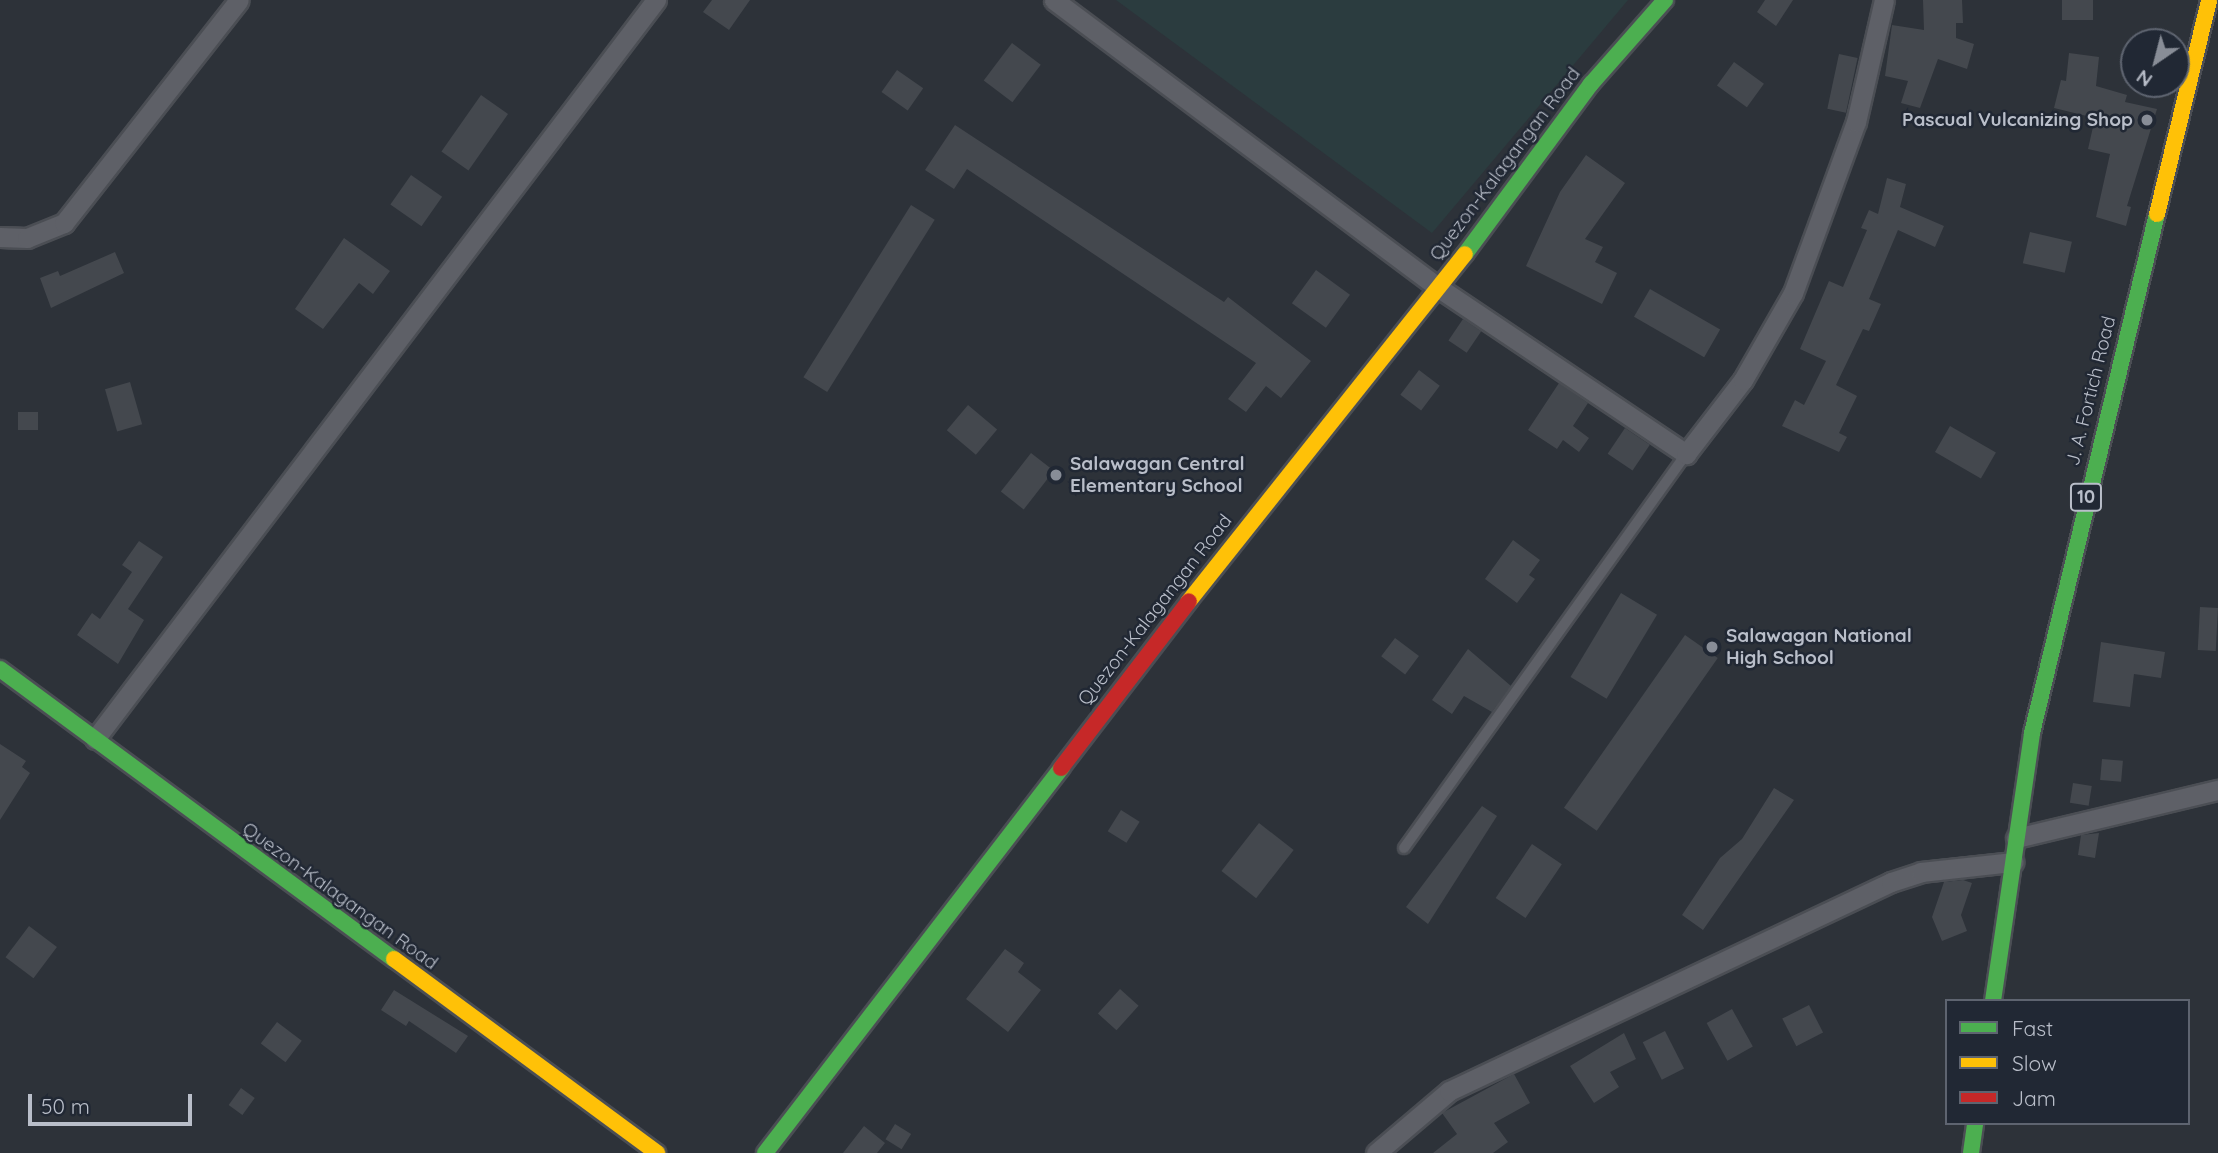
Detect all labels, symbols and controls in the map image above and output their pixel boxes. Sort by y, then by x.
north arrow [2120,28,2190,98]
street label: Quezon-Kalagangan Road [1425,63,1585,265]
text: N [2131,65,2157,92]
place label: Pascual Vulcanizing Shop [1902,109,2133,131]
marker: Pascual Vulcanizing Shop [2139,112,2155,128]
street label: J. A. Fortich Road [2061,314,2121,468]
place label: Salawagan Central Elementary School [1070,453,1245,497]
marker: Salawagan Central Elementary School [1048,467,1064,483]
road number: 10 [2068,482,2104,512]
street label: Quezon-Kalagangan Road [1073,510,1237,710]
place label: Salawagan National High School [1726,625,1912,669]
marker: Salawagan National High School [1704,639,1720,655]
street label: Quezon-Kalagangan Road [238,817,442,975]
legend [1945,999,2190,1125]
text: Fast [2012,1015,2053,1041]
text: Slow [2012,1050,2057,1076]
scale bar [32,1080,196,1124]
text: Jam [2012,1085,2056,1111]
text: 50 m [41,1093,90,1119]

